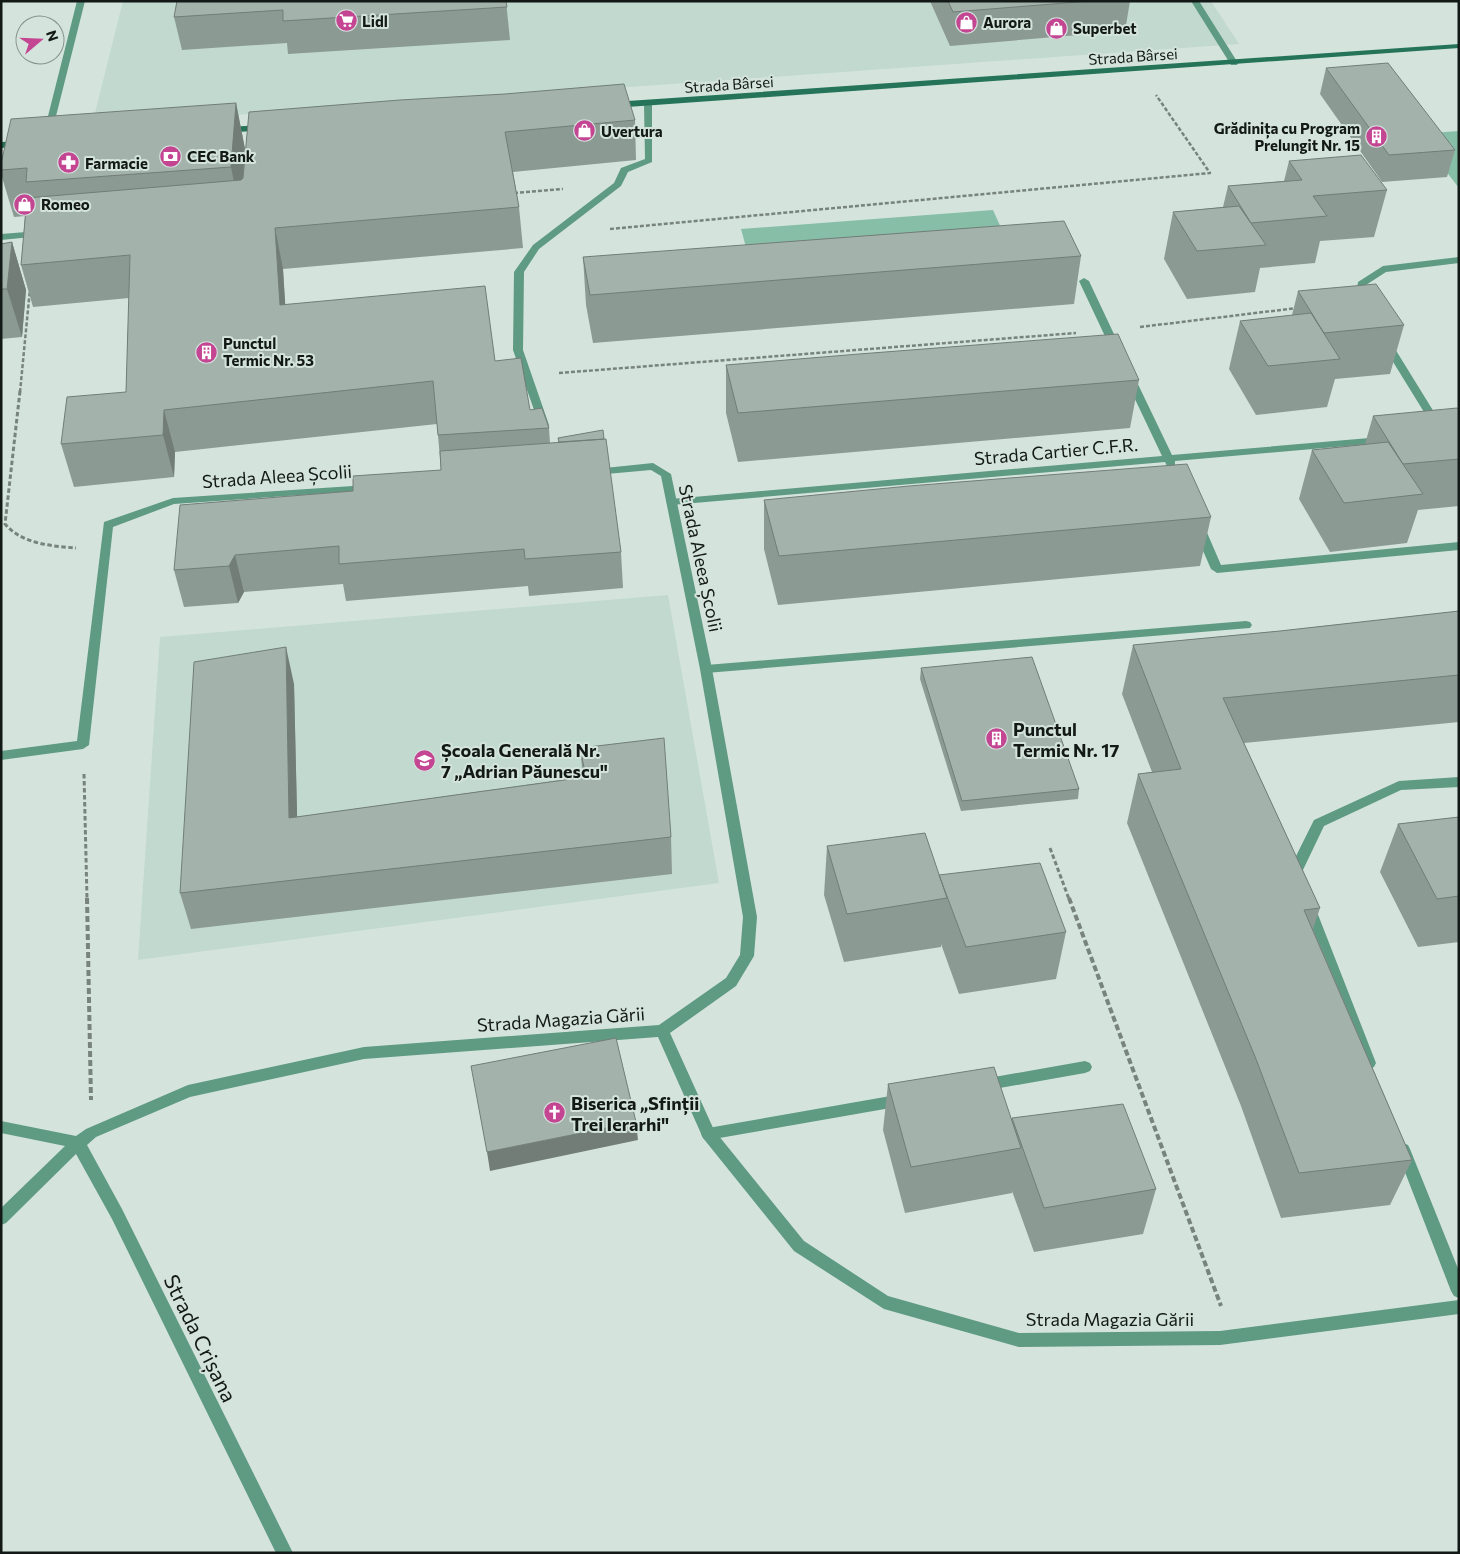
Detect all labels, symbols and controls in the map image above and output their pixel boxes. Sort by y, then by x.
supermarket icon: Lidl [334,9,358,33]
shop icon: Aurora [955,10,979,34]
place label: Lidl [362,12,388,30]
place label: Aurora [983,13,1031,31]
north arrow [15,15,65,65]
shop icon: Superbet [1045,16,1069,40]
place label: Superbet [1073,19,1137,37]
text: N [43,28,63,43]
street label: Strada Bârsei [1088,44,1178,68]
street label: Strada Bârsei [684,72,774,96]
shop icon: Uvertura [573,119,597,143]
place label: Grădinița cu Program Prelungit Nr. 15 [1214,119,1360,154]
place label: Uvertura [601,122,663,140]
building icon: Grădinița cu Program Prelungit Nr. 15 [1364,125,1388,149]
bank icon: CEC Bank [159,144,183,168]
place label: CEC Bank [187,147,255,165]
pharmacy icon: Farmacie [57,151,81,175]
place label: Farmacie [85,154,148,172]
shop icon: Romeo [13,192,37,216]
place label: Romeo [41,195,90,213]
place label: Punctul Termic Nr. 53 [223,334,314,369]
building icon: Punctul Termic Nr. 53 [195,340,219,364]
street label: Strada Cartier C.F.R. [973,433,1139,469]
street label: Strada Aleea Școlii [201,460,353,493]
street label: Strada Aleea Școlii [674,482,727,634]
place label: Punctul Termic Nr. 17 [1013,718,1119,761]
building icon: Punctul Termic Nr. 17 [985,727,1009,751]
place label: Școala Generală Nr. 7 „Adrian Păunescu" [441,739,608,782]
school or university icon: Școala Generală Nr. 7 „Adrian Păunescu" [413,748,437,772]
street label: Strada Magazia Gării [476,1002,646,1036]
place label: Biserica „Sfinții Trei Ierarhi" [571,1092,699,1135]
church icon: Biserica „Sfinții Trei Ierarhi" [543,1101,567,1125]
street label: Strada Crișana [158,1270,243,1407]
street label: Strada Magazia Gării [1026,1308,1194,1330]

